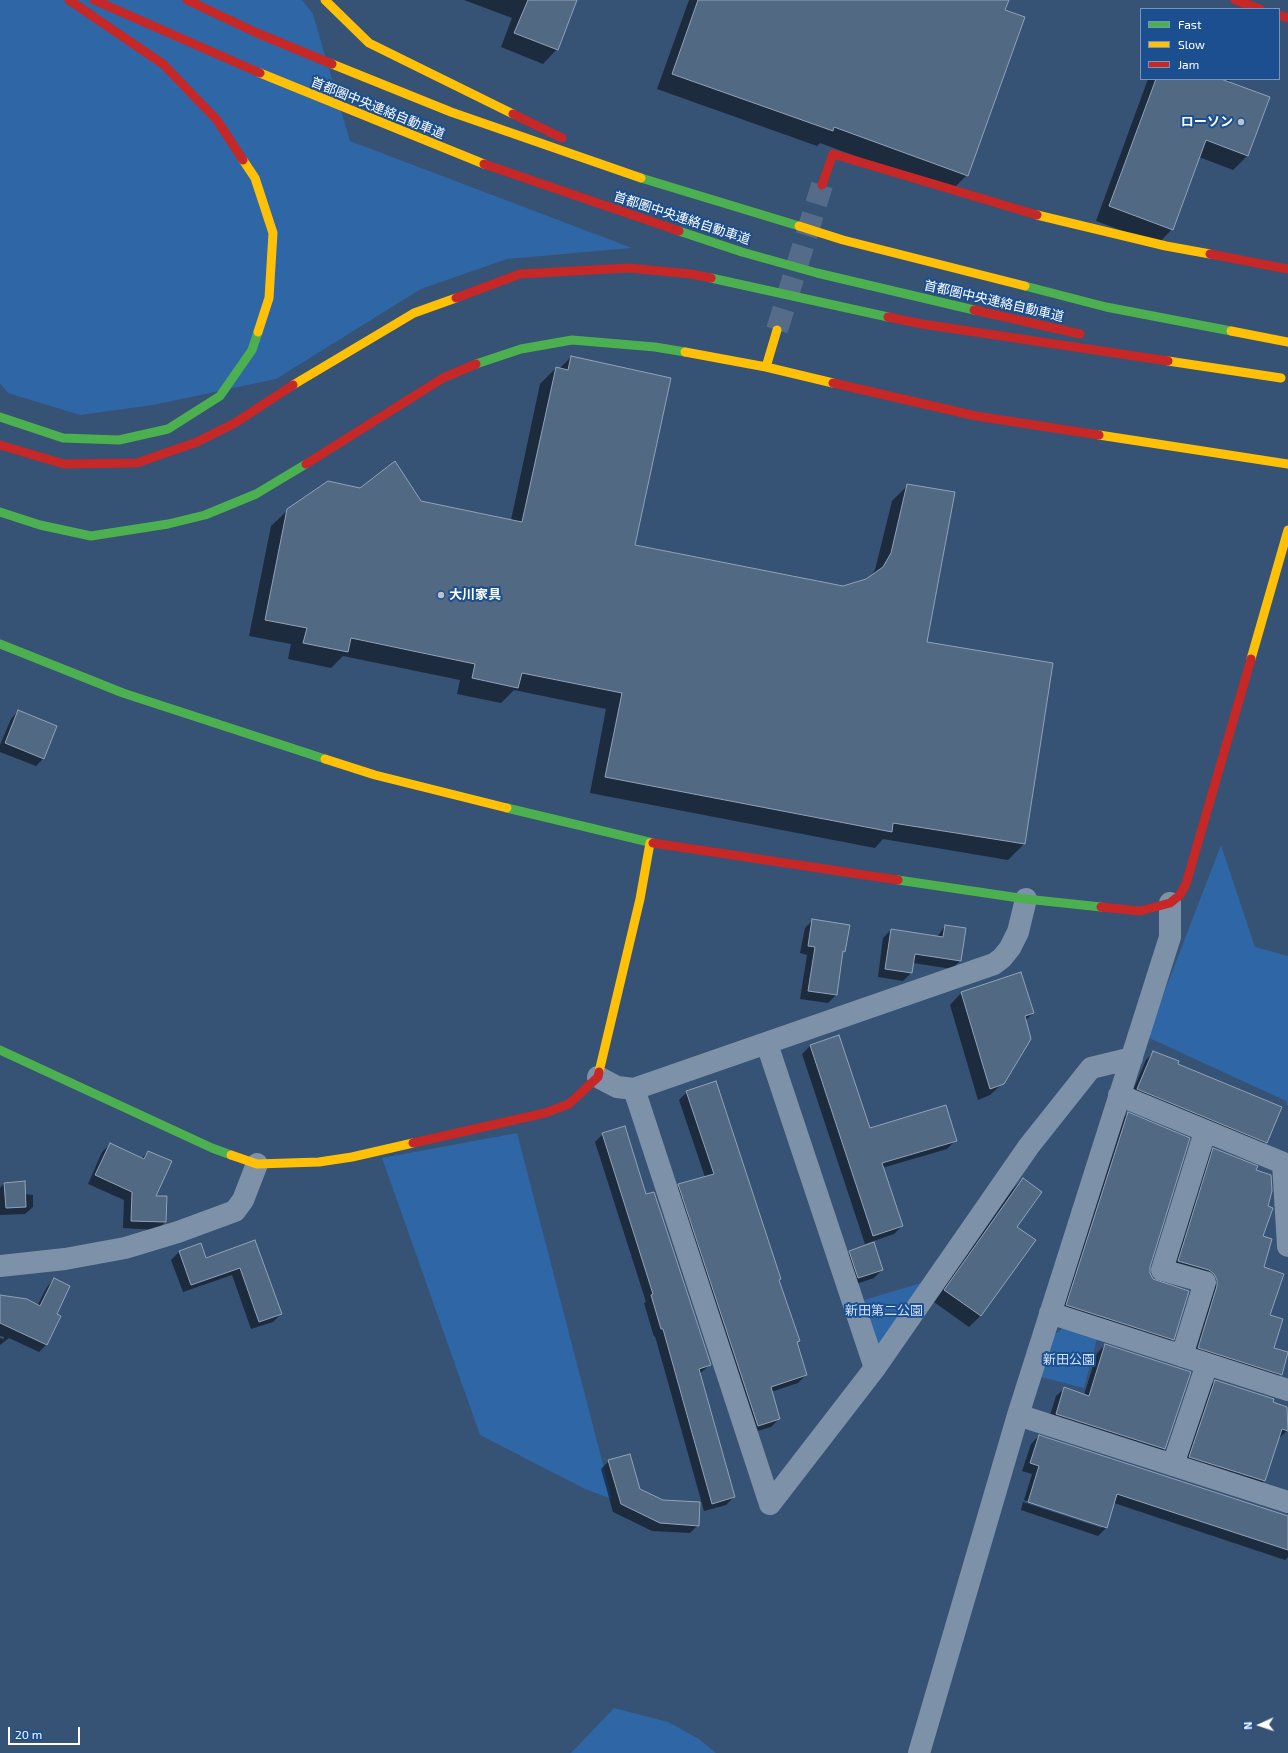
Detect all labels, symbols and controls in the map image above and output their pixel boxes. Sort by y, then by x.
legend [1140,8,1280,80]
text: Fast [1178,17,1201,31]
text: Slow [1178,37,1205,51]
text: Jam [1178,57,1199,71]
street label: 首都圏中央連絡自動車道 [309,74,447,142]
place label: ローソン [1181,114,1233,130]
marker: ローソン [1236,117,1246,127]
street label: 首都圏中央連絡自動車道 [612,188,752,248]
street label: 首都圏中央連絡自動車道 [923,277,1065,325]
place label: 大川家具 [449,587,501,603]
marker: 大川家具 [436,590,446,600]
park label: 新田第二公園 [845,1303,923,1319]
park label: 新田公園 [1043,1352,1095,1368]
north arrow [1240,1705,1280,1745]
scale bar [10,1719,82,1745]
text: N [1241,1721,1254,1730]
text: 20 m [15,1727,42,1741]

